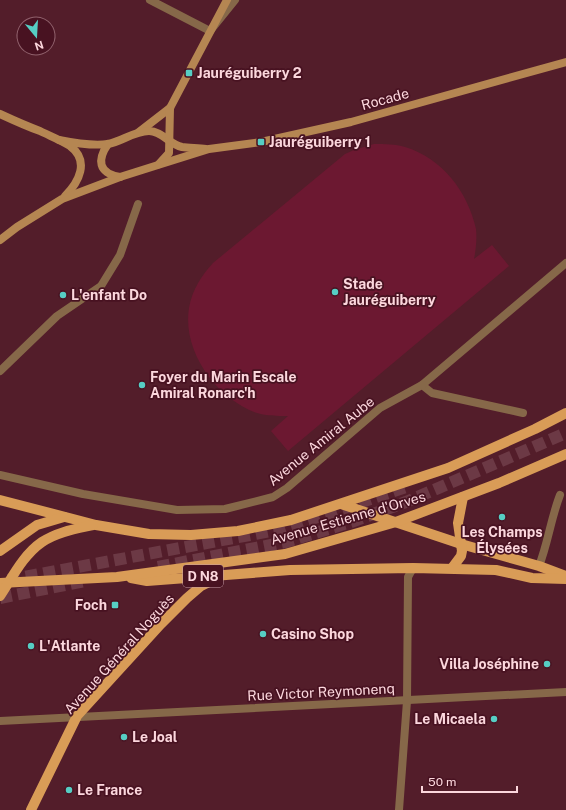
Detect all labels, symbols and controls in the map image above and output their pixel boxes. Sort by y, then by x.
north arrow [16,16,56,56]
text: N [33,38,45,53]
place label: Jauréguiberry 2 [197,65,302,81]
marker: Jauréguiberry 2 [184,68,194,78]
street label: Rocade [359,85,411,113]
place label: Jauréguiberry 1 [269,134,371,150]
marker: Jauréguiberry 1 [256,137,266,147]
place label: Stade Jauréguiberry [343,276,436,308]
place label: L'enfant Do [71,287,147,303]
marker: Stade Jauréguiberry [330,287,340,297]
marker: L'enfant Do [58,290,68,300]
place label: Foyer du Marin Escale Amiral Ronarc'h [150,369,297,401]
marker: Foyer du Marin Escale Amiral Ronarc'h [137,380,147,390]
street label: Avenue Amiral Aube [265,393,377,489]
street label: Avenue Estienne d'Orves [269,488,427,548]
marker: Les Champs Élysées [497,512,507,522]
place label: Les Champs Élysées [461,524,543,556]
road number: D N8 [183,565,223,587]
street label: Avenue Général Noguès [61,591,177,717]
place label: Foch [75,597,107,613]
marker: Foch [110,600,120,610]
place label: Casino Shop [271,626,354,642]
marker: Casino Shop [258,629,268,639]
place label: L'Atlante [39,638,100,654]
marker: L'Atlante [26,641,36,651]
place label: Villa Joséphine [439,656,539,672]
marker: Villa Joséphine [542,659,552,669]
street label: Rue Victor Reymonenq [247,680,395,704]
place label: Le Micaela [414,711,486,727]
marker: Le Micaela [489,714,499,724]
place label: Le Joal [132,729,178,745]
marker: Le Joal [119,732,129,742]
scale bar [422,768,517,794]
text: 50 m [428,775,456,789]
place label: Le France [77,782,142,798]
marker: Le France [64,785,74,795]

